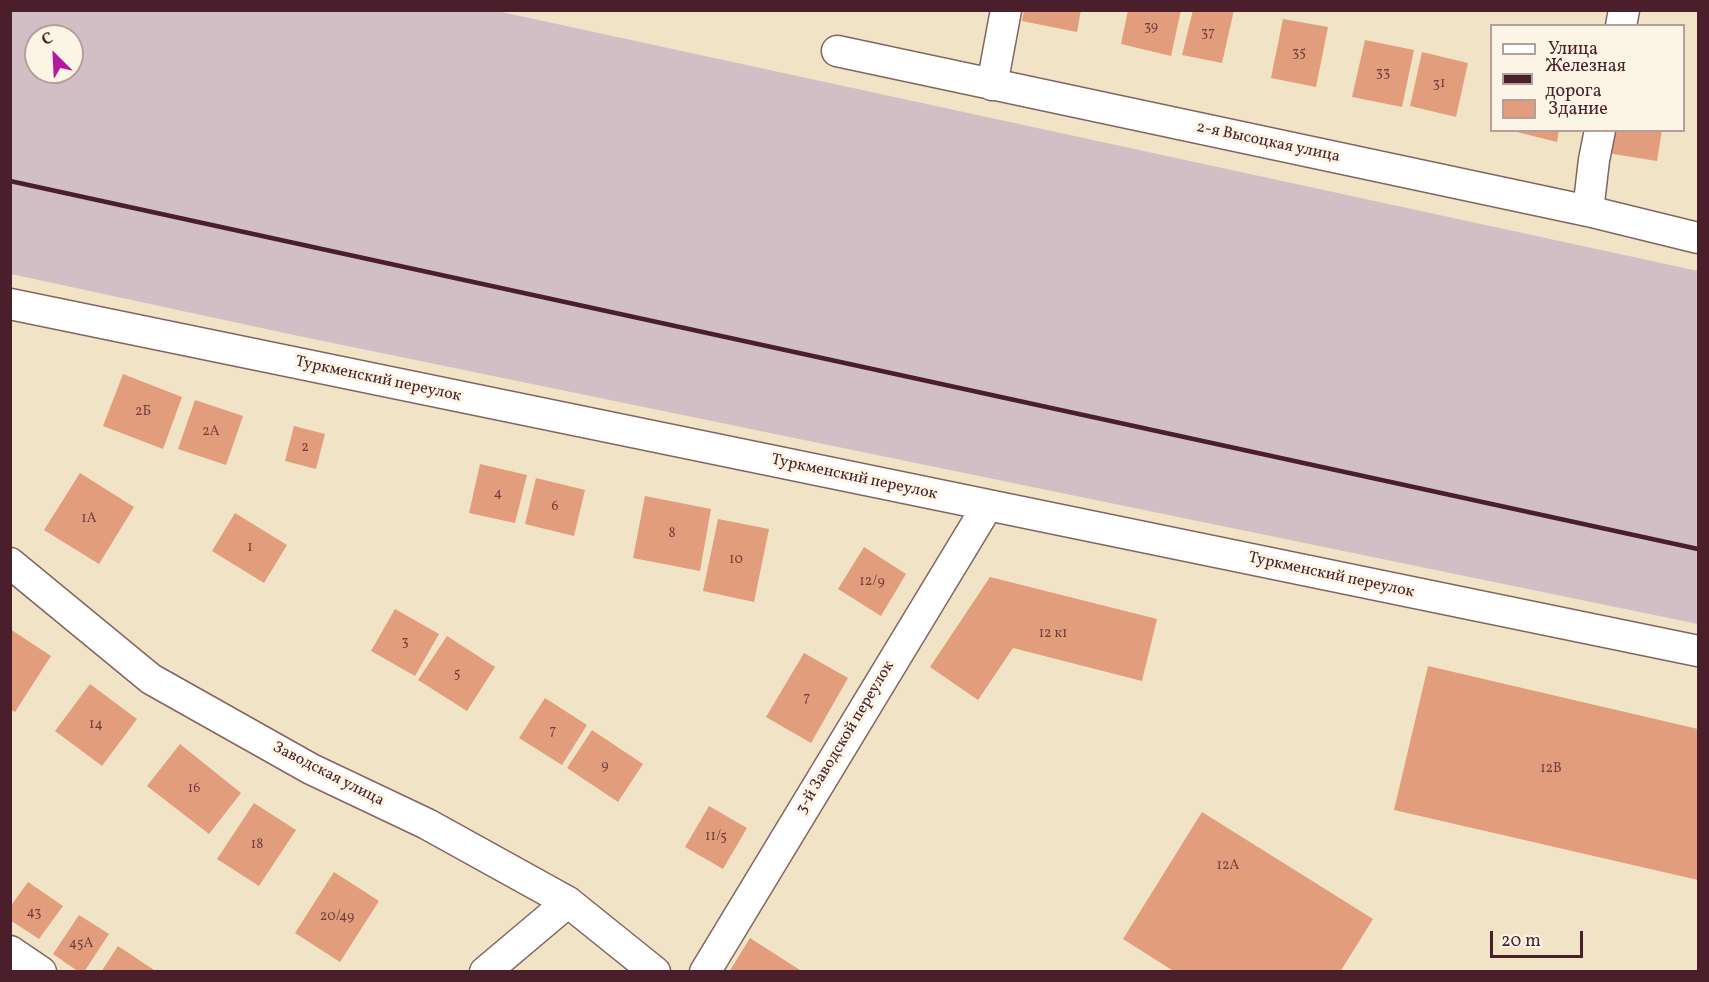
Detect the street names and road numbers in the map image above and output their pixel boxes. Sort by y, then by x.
street label: 2-я Высоцкая улица [1194,118,1342,168]
street label: Туркменский переулок [293,353,463,407]
street label: Туркменский переулок [769,451,939,505]
street label: Туркменский переулок [1246,549,1416,603]
street label: 3-й Заводской переулок [793,658,899,818]
street label: Заводская улица [269,739,387,811]

